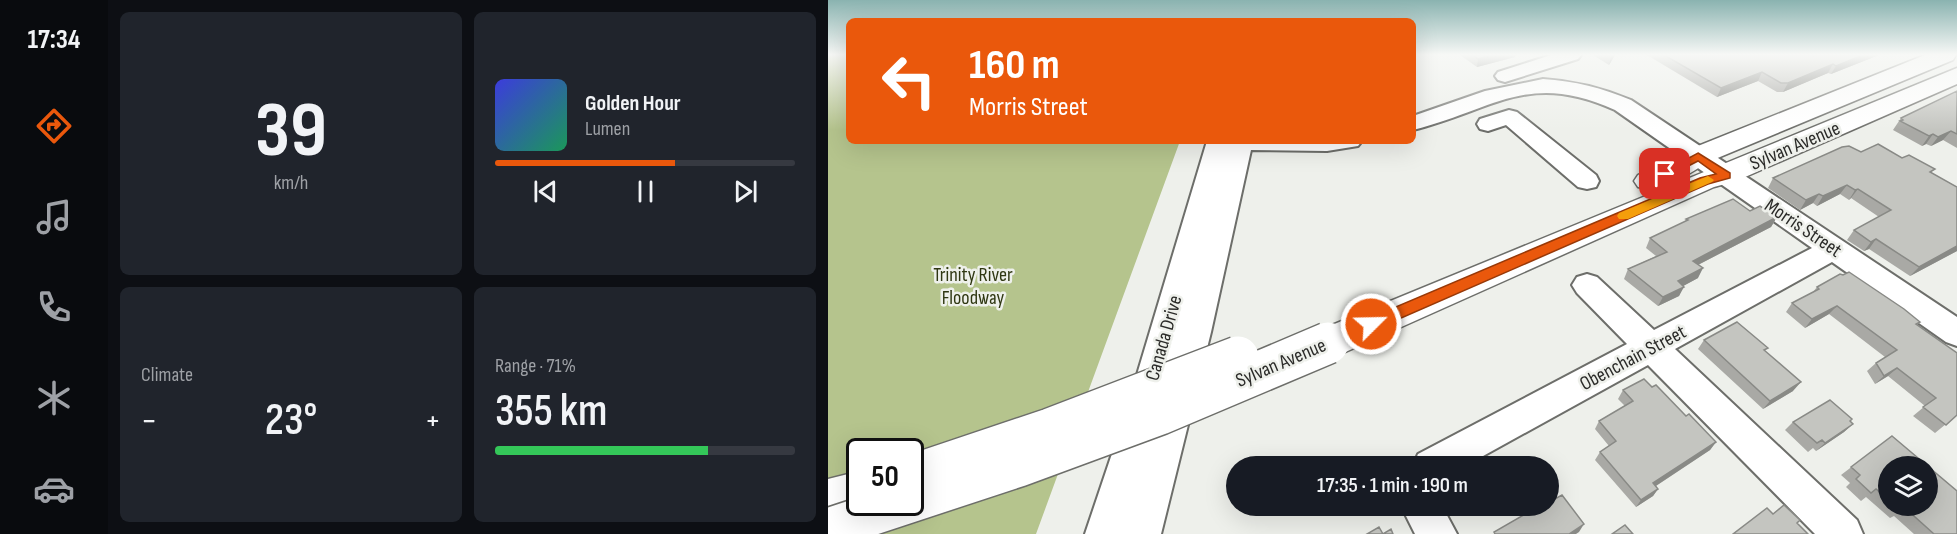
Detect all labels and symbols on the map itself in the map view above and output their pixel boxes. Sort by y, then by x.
street label: Sylvan Avenue [1746,116,1844,176]
pin [1639,148,1690,199]
street label: Morris Street [1760,193,1846,263]
park label: Trinity River Floodway [933,263,1013,310]
position arrow [1339,292,1403,356]
street label: Canada Drive [1140,293,1188,383]
street label: Obenchain Street [1576,320,1690,396]
street label: Sylvan Avenue [1232,333,1330,393]
speed limit sign: 50 [846,438,924,516]

